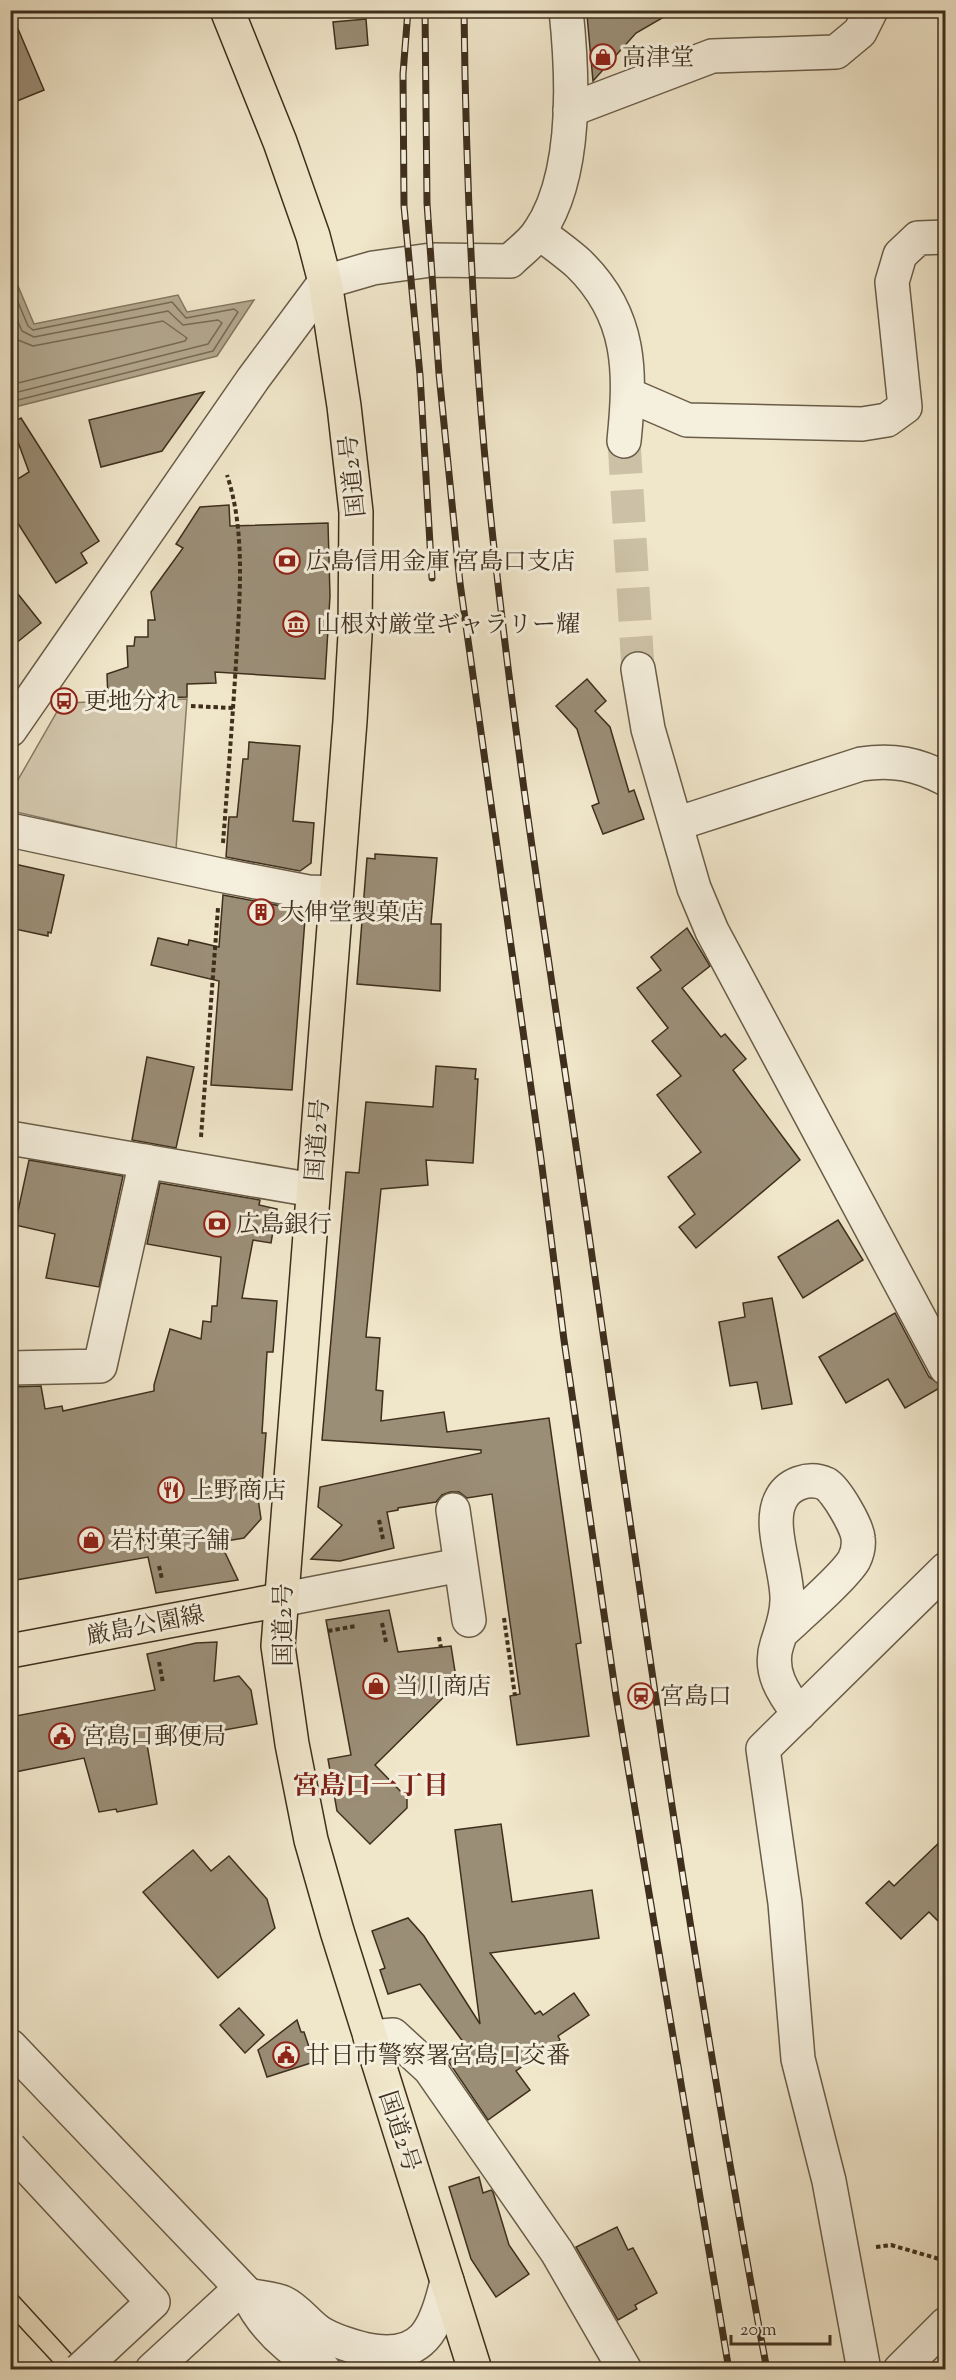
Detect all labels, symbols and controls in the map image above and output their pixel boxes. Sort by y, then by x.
shop icon: 高津堂 [588,42,618,72]
place label: 高津堂 [622,42,694,76]
street label: 国道2号 [333,433,375,519]
bank icon: 広島信用金庫 宮島口支店 [272,546,302,576]
place label: 広島信用金庫 宮島口支店 [306,546,575,580]
museum icon: 山根対厳堂ギャラリー耀 [281,609,311,639]
place label: 山根対厳堂ギャラリー耀 [316,609,580,643]
bus stop icon: 更地分れ [49,686,79,716]
place label: 更地分れ [84,686,180,720]
building icon: 大伸堂製菓店 [246,897,276,927]
place label: 大伸堂製菓店 [280,897,424,931]
street label: 国道2号 [299,1097,339,1183]
bank icon: 広島銀行 [202,1209,232,1239]
place label: 広島銀行 [236,1209,332,1243]
restaurant icon: 上野商店 [156,1475,186,1505]
place label: 上野商店 [190,1475,286,1509]
shop icon: 岩村菓子舗 [76,1525,106,1555]
place label: 岩村菓子舗 [110,1525,230,1559]
street label: 国道2号 [268,1583,302,1667]
street label: 厳島公園線 [83,1599,208,1655]
shop icon: 当川商店 [361,1671,391,1701]
place label: 当川商店 [395,1671,491,1705]
station icon: 宮島口 [626,1681,656,1711]
place label: 宮島口 [660,1681,732,1715]
public building icon: 宮島口郵便局 [47,1721,77,1751]
place label: 宮島口郵便局 [82,1721,226,1755]
district label: 宮島口一丁目 [293,1769,449,1806]
public building icon: 廿日市警察署宮島口交番 [271,2040,301,2070]
place label: 廿日市警察署宮島口交番 [306,2040,570,2074]
street label: 国道2号 [369,2087,427,2176]
scale bar [731,2308,830,2346]
text: 20 m [740,2318,777,2344]

